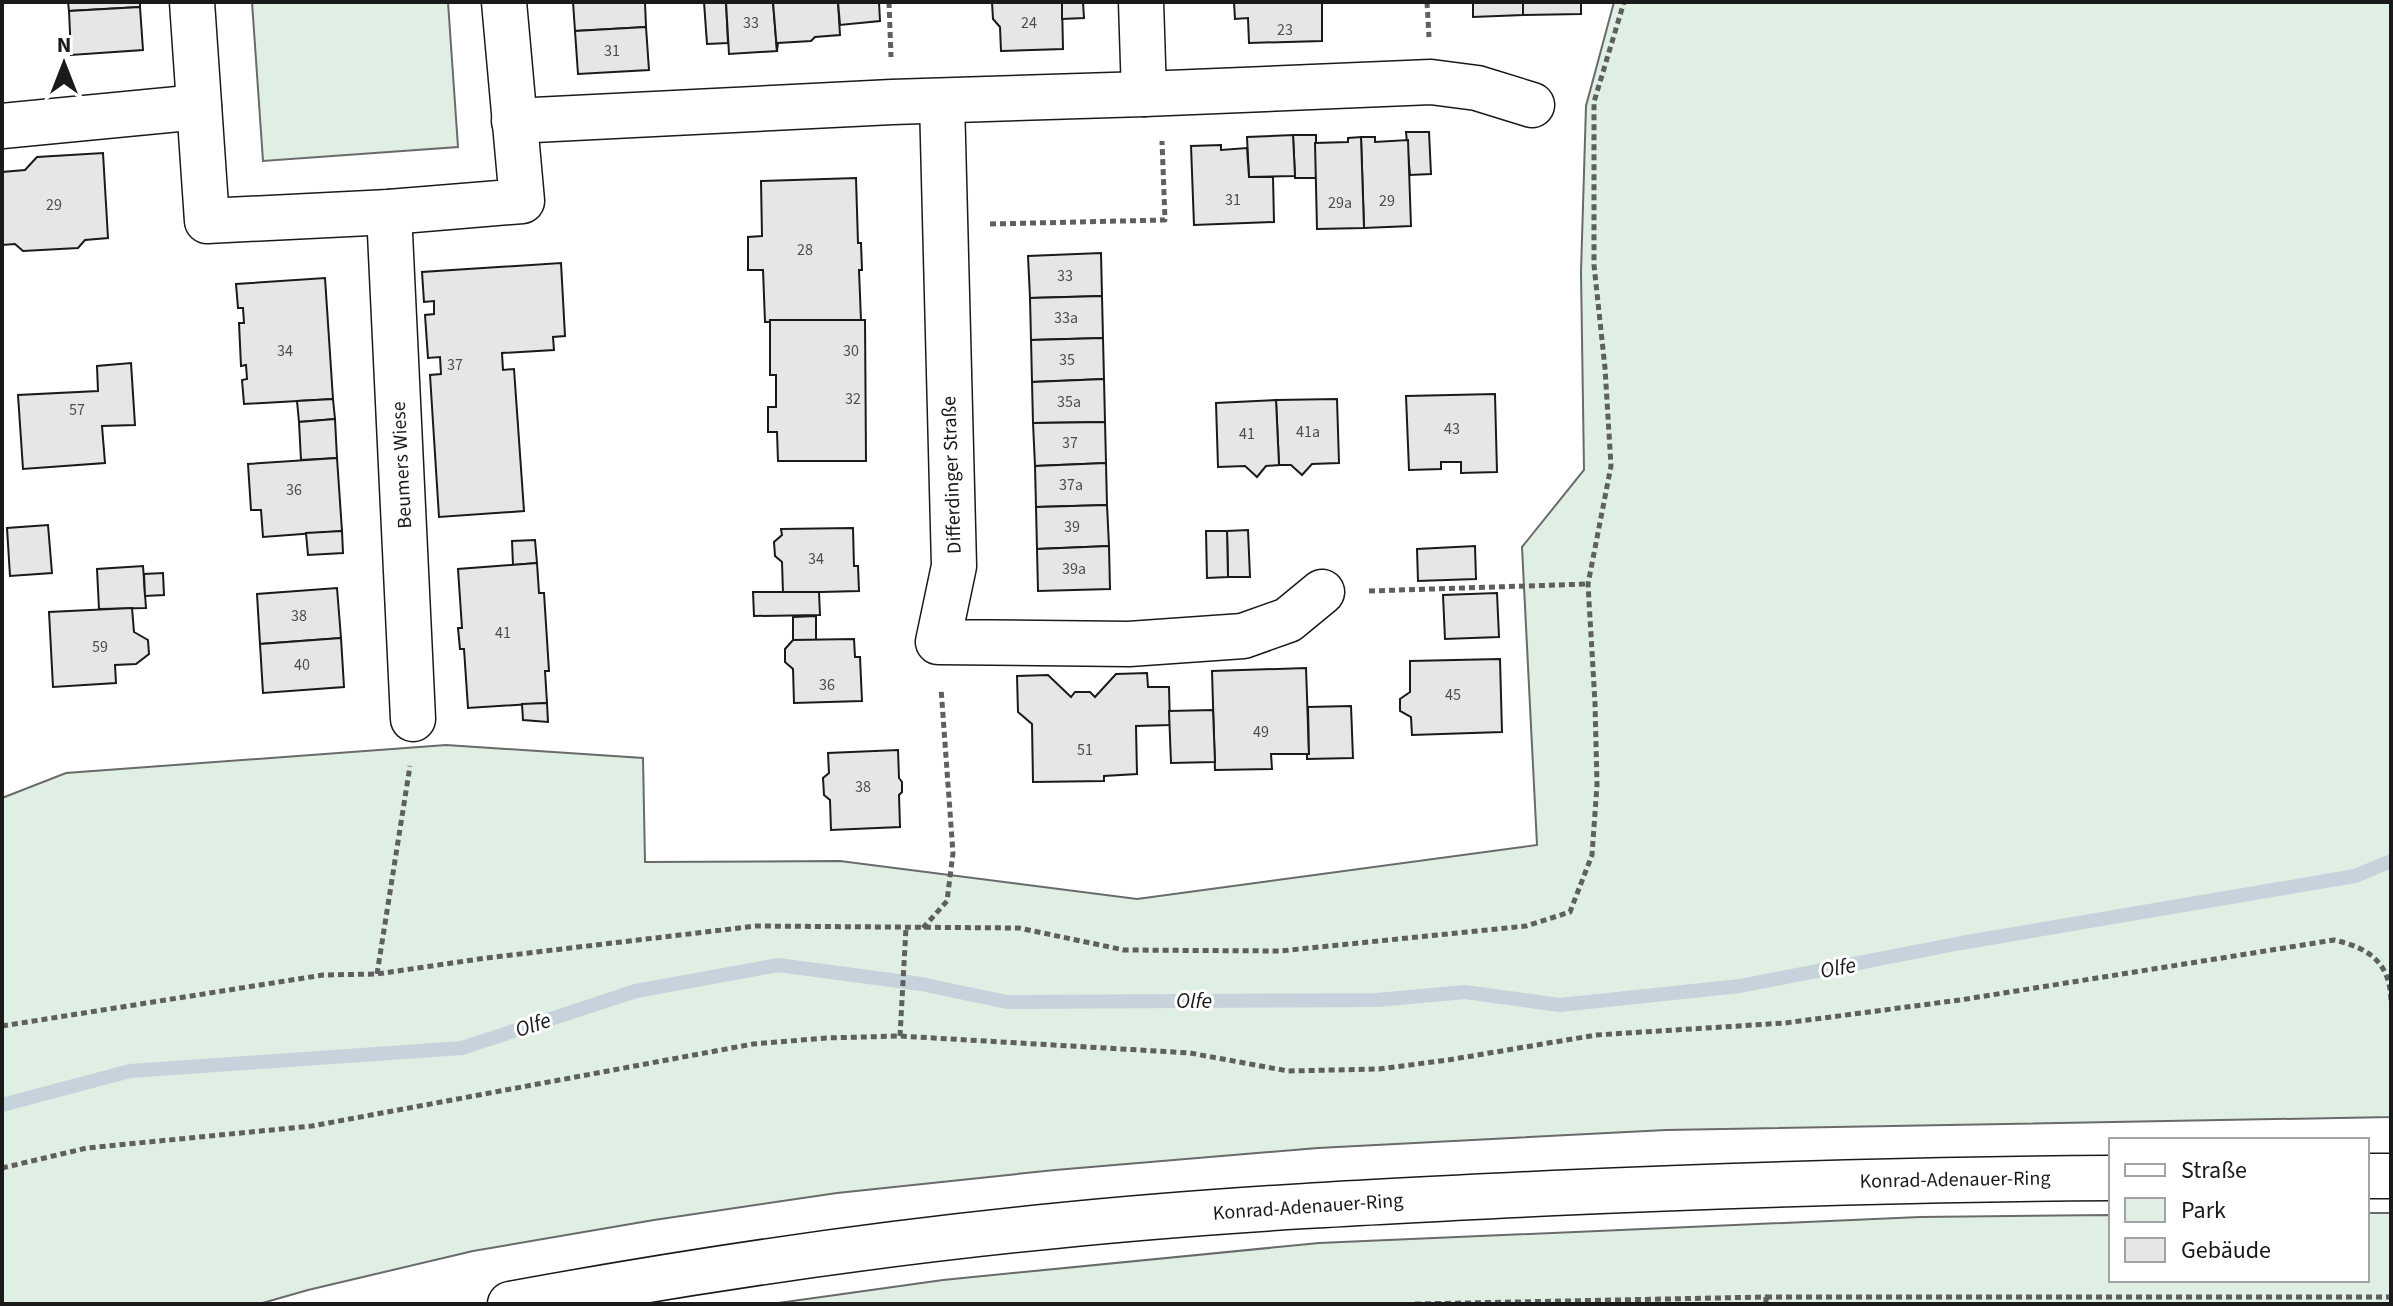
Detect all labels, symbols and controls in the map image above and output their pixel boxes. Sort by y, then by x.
house number: 33 [743,12,759,34]
house number: 24 [1021,12,1037,34]
house number: 23 [1277,19,1293,41]
north arrow [24,24,104,104]
text: N [57,29,71,61]
house number: 31 [604,40,620,62]
house number: 31 [1225,189,1241,211]
house number: 29 [1379,190,1395,212]
house number: 29a [1328,192,1352,214]
house number: 29 [46,194,62,216]
house number: 28 [797,239,813,261]
house number: 33 [1057,265,1073,287]
house number: 33a [1054,307,1078,329]
house number: 34 [277,340,293,362]
house number: 30 [843,340,859,362]
house number: 35 [1059,349,1075,371]
house number: 37 [447,354,463,376]
house number: 32 [845,388,861,410]
house number: 35a [1057,391,1081,413]
street label: Differdinger Straße [935,396,969,554]
house number: 57 [69,399,85,421]
street label: Beumers Wiese [385,401,419,529]
house number: 43 [1444,418,1460,440]
house number: 41a [1296,421,1320,443]
house number: 41 [1239,423,1255,445]
house number: 37 [1062,432,1078,454]
house number: 37a [1059,474,1083,496]
house number: 36 [286,479,302,501]
house number: 39 [1064,516,1080,538]
house number: 34 [808,548,824,570]
house number: 39a [1062,558,1086,580]
house number: 38 [291,605,307,627]
house number: 41 [495,622,511,644]
house number: 59 [92,636,108,658]
house number: 40 [294,654,310,676]
house number: 36 [819,674,835,696]
house number: 45 [1445,684,1461,706]
house number: 49 [1253,721,1269,743]
house number: 51 [1077,739,1093,761]
house number: 38 [855,776,871,798]
water label: Olfe [1818,949,1858,987]
water label: Olfe [1176,985,1212,1017]
water label: Olfe [511,1004,555,1046]
legend [2109,1138,2369,1282]
text: Straße [2181,1153,2247,1188]
street label: Konrad-Adenauer-Ring [1859,1164,2051,1196]
street label: Konrad-Adenauer-Ring [1212,1186,1404,1228]
text: Park [2181,1193,2226,1228]
text: Gebäude [2181,1233,2271,1268]

